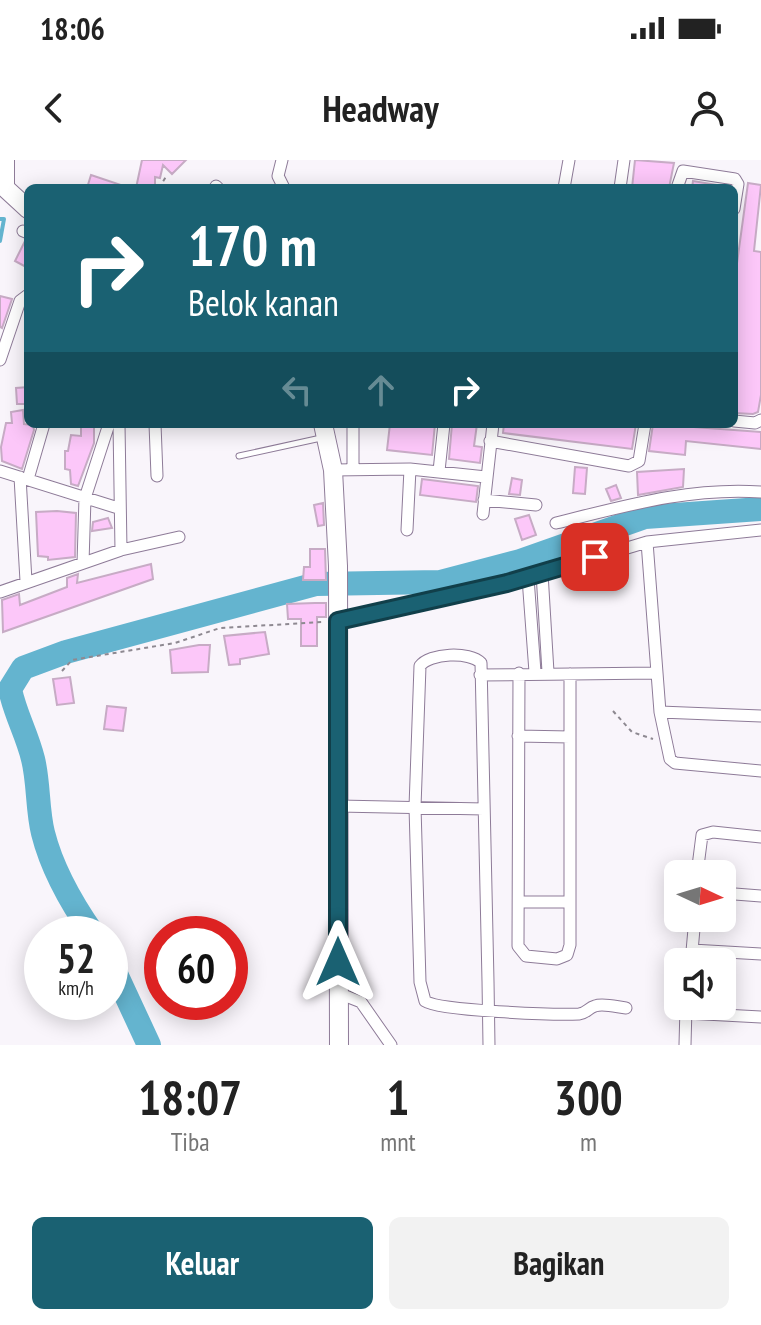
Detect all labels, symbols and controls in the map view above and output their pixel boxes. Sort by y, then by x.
text: 18:06 [40,9,105,48]
text: Headway [322,85,439,132]
icon: back [32,86,76,130]
icon: person [685,86,729,130]
text: 170 m [188,209,317,281]
icon: right [56,216,160,320]
text: Belok kanan [188,279,339,326]
icon: left [275,368,319,412]
icon: ahead [359,368,403,412]
icon: right [443,368,487,412]
pin [561,523,629,591]
icon: arrive [573,535,617,579]
north arrow [664,860,736,932]
map controls [664,860,736,1020]
speed limit sign: 60 [144,916,248,1020]
position arrow [296,920,380,1004]
text: 52 [57,932,95,984]
button: sound [664,948,736,1020]
text: km/h [58,975,94,1001]
text: 18:07 [138,1066,242,1128]
text: 1 [387,1066,409,1128]
text: 300 [554,1066,623,1128]
text: Tiba [171,1125,210,1158]
text: mnt [380,1125,416,1158]
text: m [580,1125,597,1158]
button: Keluar [32,1217,373,1309]
button: Bagikan [389,1217,729,1309]

